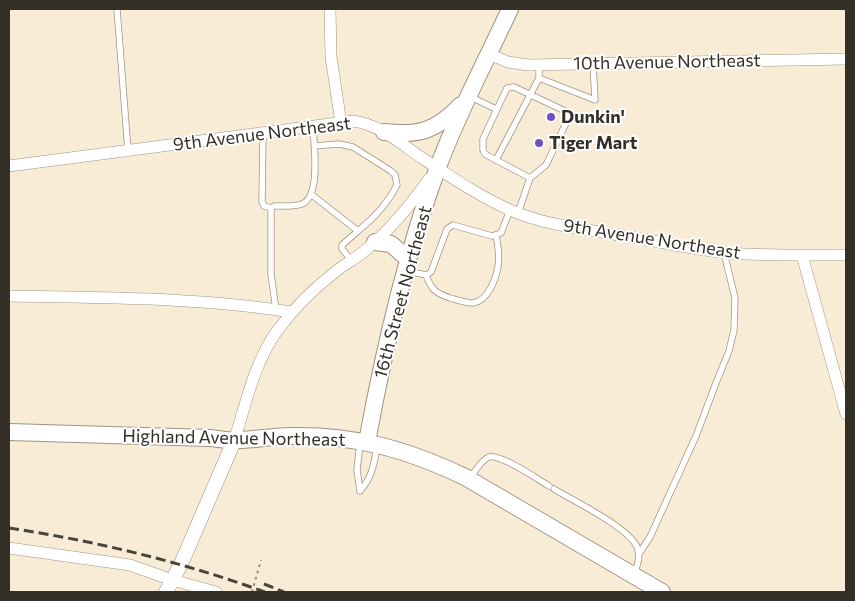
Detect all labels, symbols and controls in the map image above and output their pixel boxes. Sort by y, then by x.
street label: 10th Avenue Northeast [573,50,761,74]
place label: Dunkin' [561,106,625,128]
marker: Dunkin' [545,111,557,123]
street label: 9th Avenue Northeast [172,112,352,156]
place label: Tiger Mart [549,132,637,154]
marker: Tiger Mart [533,137,545,149]
street label: 16th Street Northeast [370,203,436,381]
street label: 9th Avenue Northeast [562,214,742,264]
street label: Highland Avenue Northeast [122,425,346,451]

